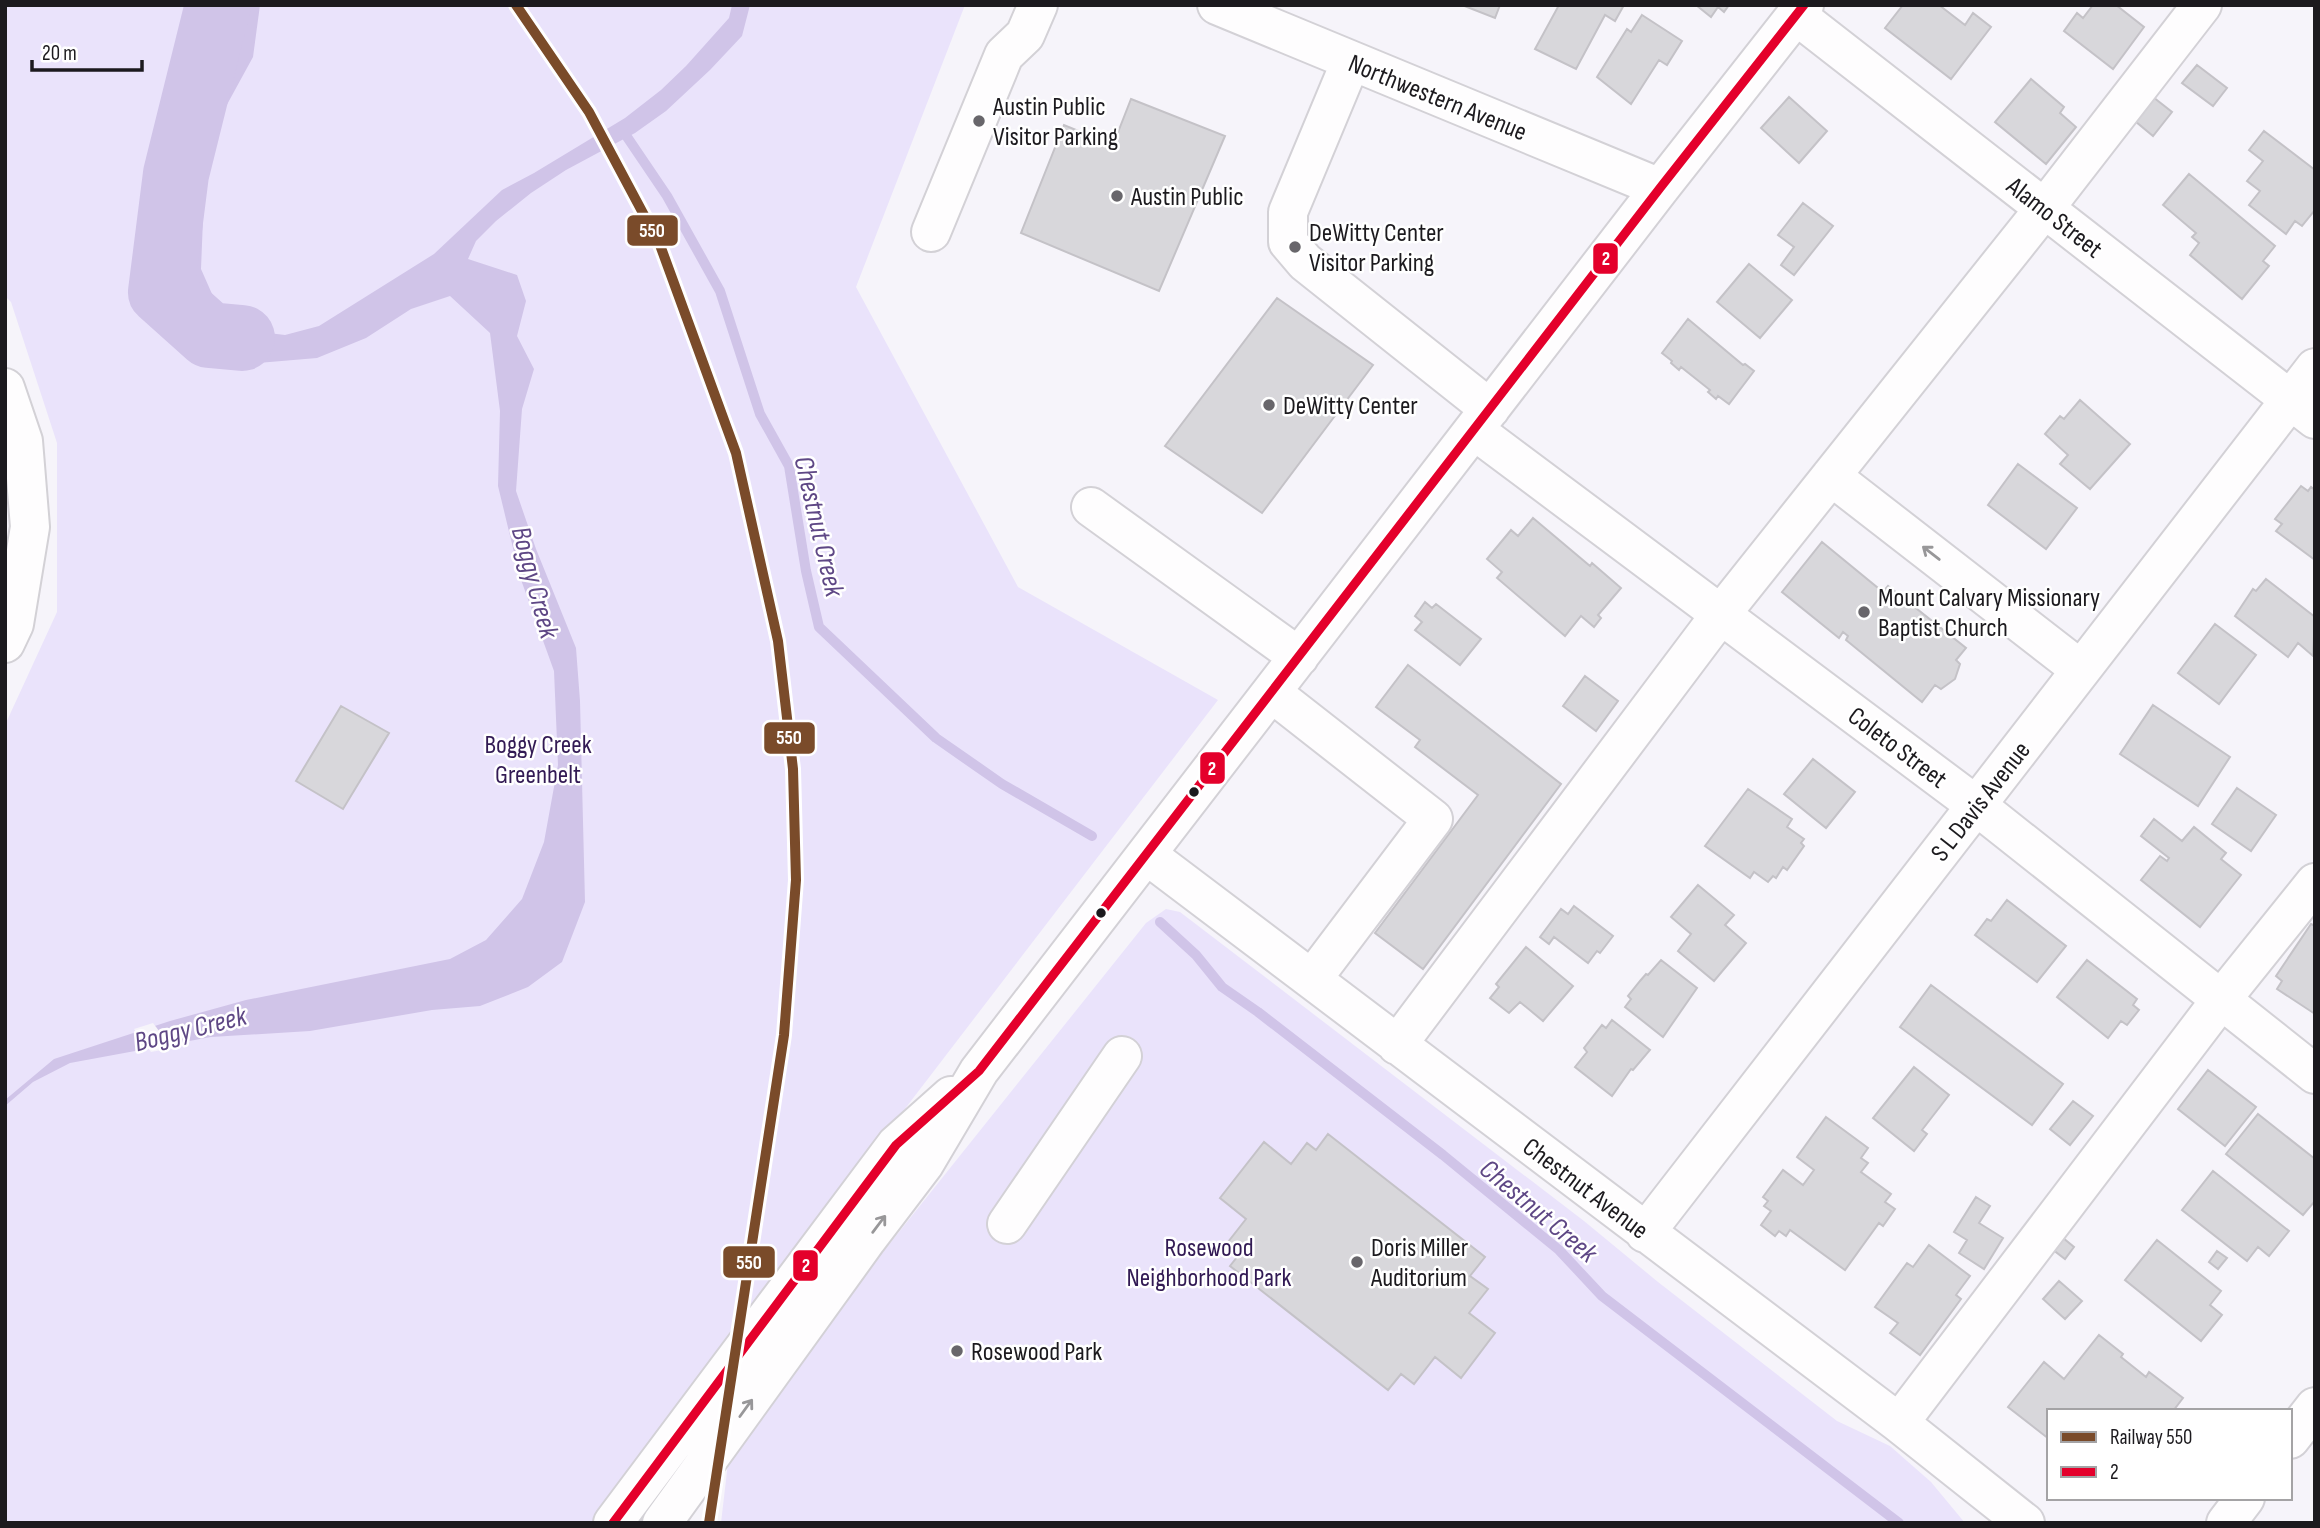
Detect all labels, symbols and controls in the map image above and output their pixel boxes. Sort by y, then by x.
scale bar [32,28,142,72]
text: 20 m [42,41,77,66]
street label: Northwestern Avenue [1344,49,1531,148]
place label: Austin Public Visitor Parking [992,92,1118,153]
marker: Austin Public Visitor Parking [971,113,987,129]
street label: Alamo Street [1999,171,2108,265]
place label: Austin Public [1130,182,1244,213]
marker: Austin Public [1109,188,1125,204]
line badge: 550 [626,214,679,247]
place label: DeWitty Center Visitor Parking [1309,218,1444,279]
text: 550 [639,220,665,243]
marker: DeWitty Center Visitor Parking [1287,239,1303,255]
line badge: 2 [1592,242,1619,275]
text: 2 [1602,248,1610,271]
place label: DeWitty Center [1283,391,1418,422]
marker: DeWitty Center [1261,397,1277,413]
water label: Chestnut Creek [786,453,851,601]
water label: Boggy Creek [504,523,566,643]
one-way arrow [1922,546,1940,561]
place label: Mount Calvary Missionary Baptist Church [1878,583,2100,644]
marker: Mount Calvary Missionary Baptist Church [1856,604,1872,620]
street label: Coleto Street [1841,701,1953,795]
line badge: 550 [763,721,816,755]
text: 550 [776,727,802,750]
park label: Boggy Creek Greenbelt [484,730,592,791]
street label: S L Davis Avenue [1925,736,2038,868]
line badge: 2 [1199,751,1226,785]
text: 2 [1208,758,1216,781]
unlabelled marker [1187,785,1201,799]
unlabelled marker [1094,906,1108,920]
water label: Boggy Creek [131,999,251,1059]
street label: Chestnut Avenue [1516,1132,1654,1246]
water label: Chestnut Creek [1473,1153,1605,1271]
one-way arrow [871,1215,886,1233]
park label: Rosewood Neighborhood Park [1127,1233,1291,1294]
place label: Doris Miller Auditorium [1370,1233,1469,1294]
line badge: 550 [722,1245,776,1279]
line badge: 2 [792,1249,819,1282]
text: 550 [736,1252,762,1275]
marker: Doris Miller Auditorium [1349,1254,1365,1270]
text: 2 [802,1255,810,1278]
place label: Rosewood Park [971,1337,1102,1368]
marker: Rosewood Park [949,1343,965,1359]
one-way arrow [739,1399,753,1418]
legend [2047,1409,2292,1500]
text: Railway 550 [2110,1425,2192,1450]
text: 2 [2110,1460,2119,1485]

